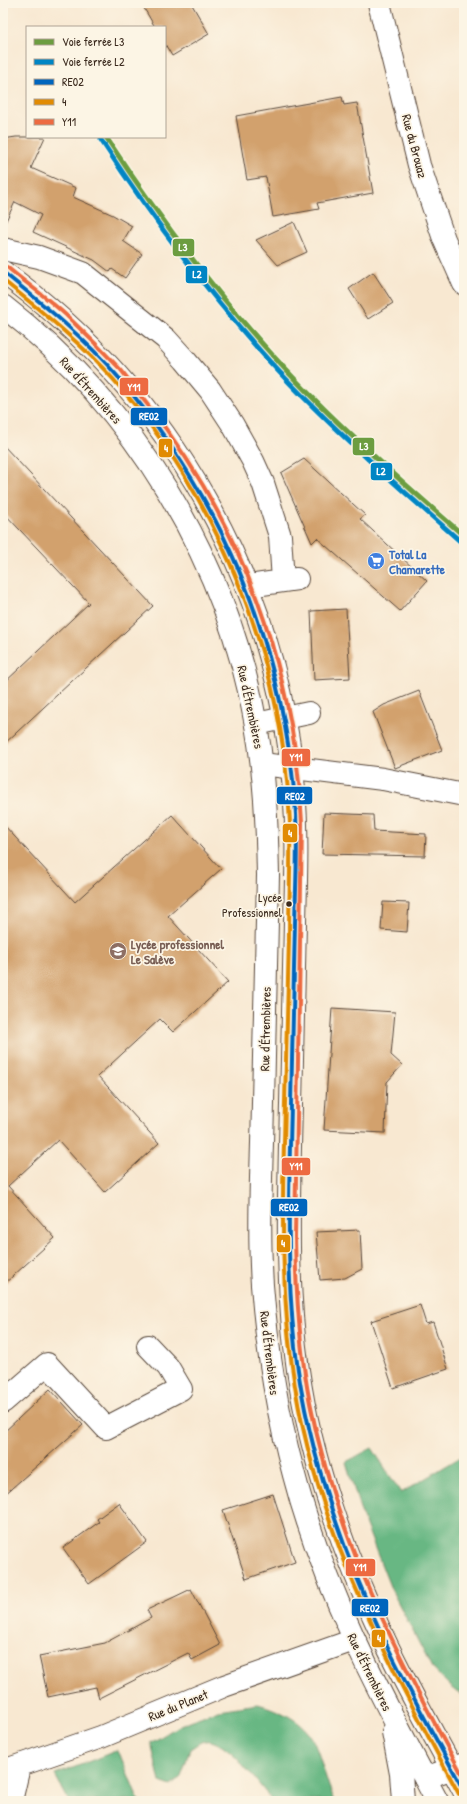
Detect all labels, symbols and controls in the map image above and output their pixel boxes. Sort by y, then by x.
legend [26,26,166,138]
text: Voie ferrée L3 [62,33,124,50]
text: Voie ferrée L2 [62,53,125,70]
text: RE02 [62,73,84,90]
text: 4 [62,93,67,110]
street label: Rue du Brouaz [398,112,432,180]
text: Y11 [62,113,76,130]
line badge: L3 [172,238,195,257]
text: L3 [178,240,188,254]
line badge: L2 [185,265,208,284]
text: L2 [192,267,202,281]
street label: Rue d'Étrembières [56,353,126,427]
line badge: Y11 [119,377,149,396]
text: Y11 [127,380,140,394]
line badge: RE02 [130,407,168,426]
text: RE02 [139,409,160,423]
line badge: L3 [352,437,375,456]
line badge: 4 [158,438,173,458]
text: L3 [359,439,369,453]
text: 4 [164,441,168,455]
line badge: L2 [370,462,393,481]
text: L2 [376,464,386,478]
place label: Total La Chamarette [388,545,446,578]
supermarket icon: Total La Chamarette [366,551,386,571]
street label: Rue d'Étrembières [233,664,269,750]
line badge: Y11 [281,748,311,767]
text: Y11 [289,750,302,764]
line badge: RE02 [276,786,313,805]
text: RE02 [285,789,306,803]
line badge: 4 [282,823,298,843]
text: 4 [288,826,292,840]
place label: Lycée Professionnel [222,889,283,921]
marker: Lycée Professionnel [284,899,294,909]
place label: Lycée professionnel Le Salève [131,935,224,968]
school or university icon: Lycée professionnel Le Salève [108,941,128,961]
street label: Rue d'Étrembières [255,987,275,1071]
line badge: Y11 [281,1157,311,1176]
text: Y11 [289,1159,302,1173]
line badge: RE02 [270,1198,308,1217]
text: RE02 [279,1200,300,1214]
line badge: 4 [276,1234,291,1253]
text: 4 [281,1236,285,1250]
street label: Rue d'Étrembières [256,1310,284,1396]
line badge: Y11 [345,1558,376,1577]
text: Y11 [353,1560,366,1574]
line badge: RE02 [351,1598,389,1617]
text: RE02 [360,1601,381,1615]
line badge: 4 [371,1629,386,1648]
street label: Rue d'Étrembières [343,1630,397,1714]
text: 4 [377,1631,381,1645]
street label: Rue du Planet [145,1685,211,1725]

